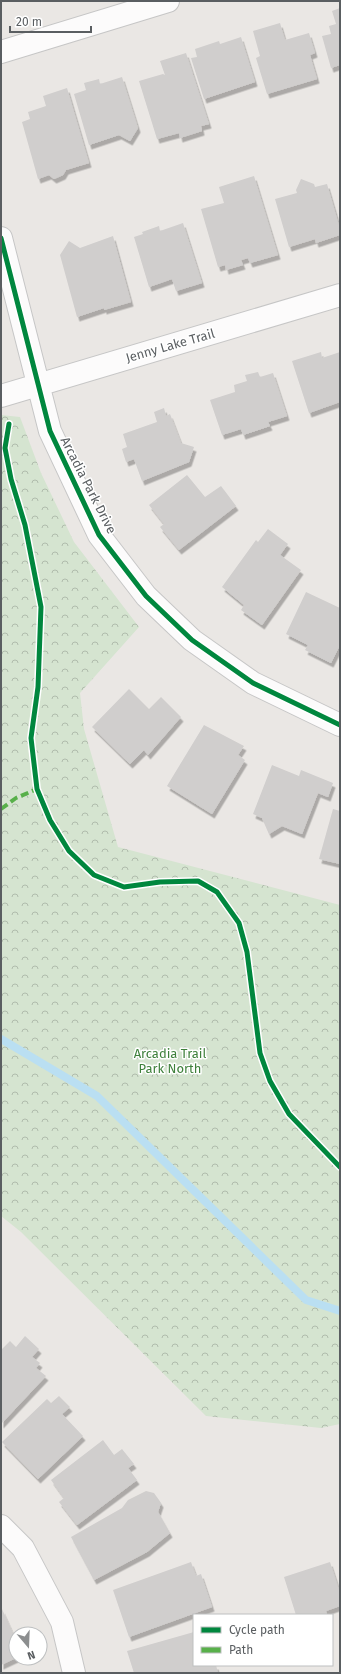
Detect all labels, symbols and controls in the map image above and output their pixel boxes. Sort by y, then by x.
scale bar [10,8,91,34]
text: 20 m [16,15,42,29]
street label: Jenny Lake Trail [124,326,217,365]
street label: Arcadia Park Drive [58,434,119,536]
park label: Arcadia Trail Park North [134,1046,207,1076]
legend [193,1614,333,1666]
text: Cycle path [229,1623,285,1637]
north arrow [8,1626,48,1666]
text: Path [229,1643,253,1657]
text: N [26,1648,37,1662]

